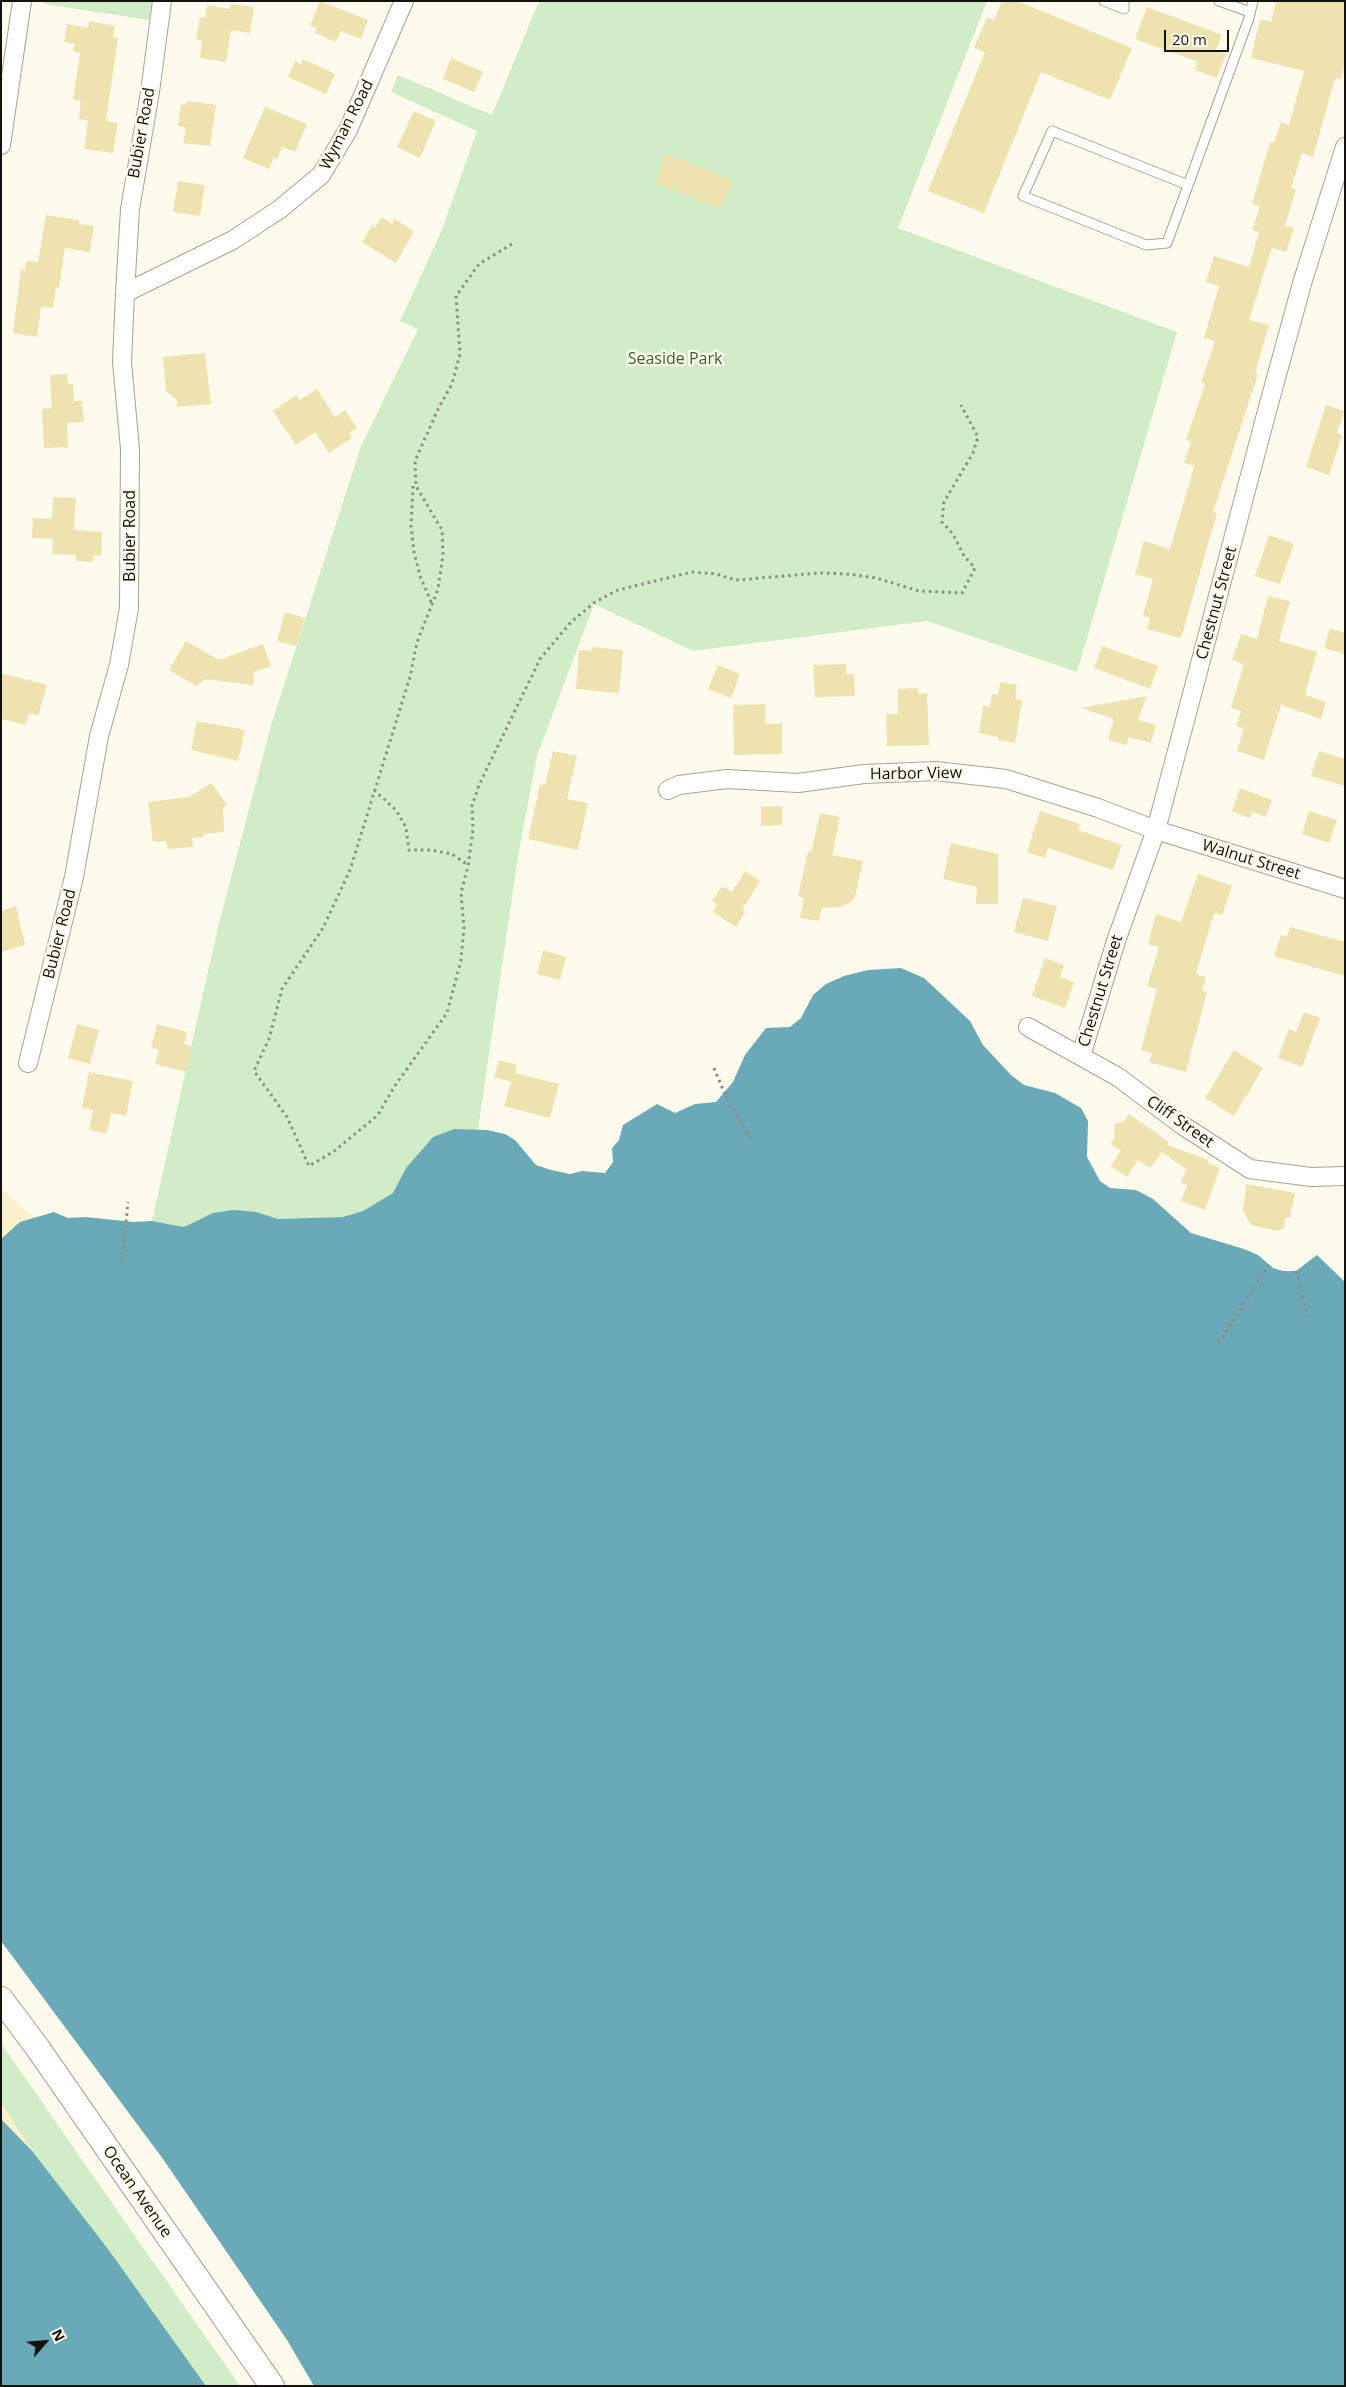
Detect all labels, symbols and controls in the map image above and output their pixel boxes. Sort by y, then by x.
scale bar [1166,20,1231,52]
text: 20 m [1172,29,1207,49]
street label: Wyman Road [316,77,378,173]
street label: Bubier Road [125,86,159,180]
park label: Seaside Park [628,349,722,369]
street label: Bubier Road [120,490,140,582]
street label: Chestnut Street [1193,544,1241,662]
street label: Harbor View [870,764,962,784]
street label: Walnut Street [1199,836,1303,884]
street label: Bubier Road [40,887,80,981]
street label: Chestnut Street [1075,933,1127,1049]
street label: Cliff Street [1143,1092,1217,1152]
street label: Ocean Avenue [98,2142,176,2242]
north arrow [20,2317,70,2367]
text: N [48,2326,70,2344]

